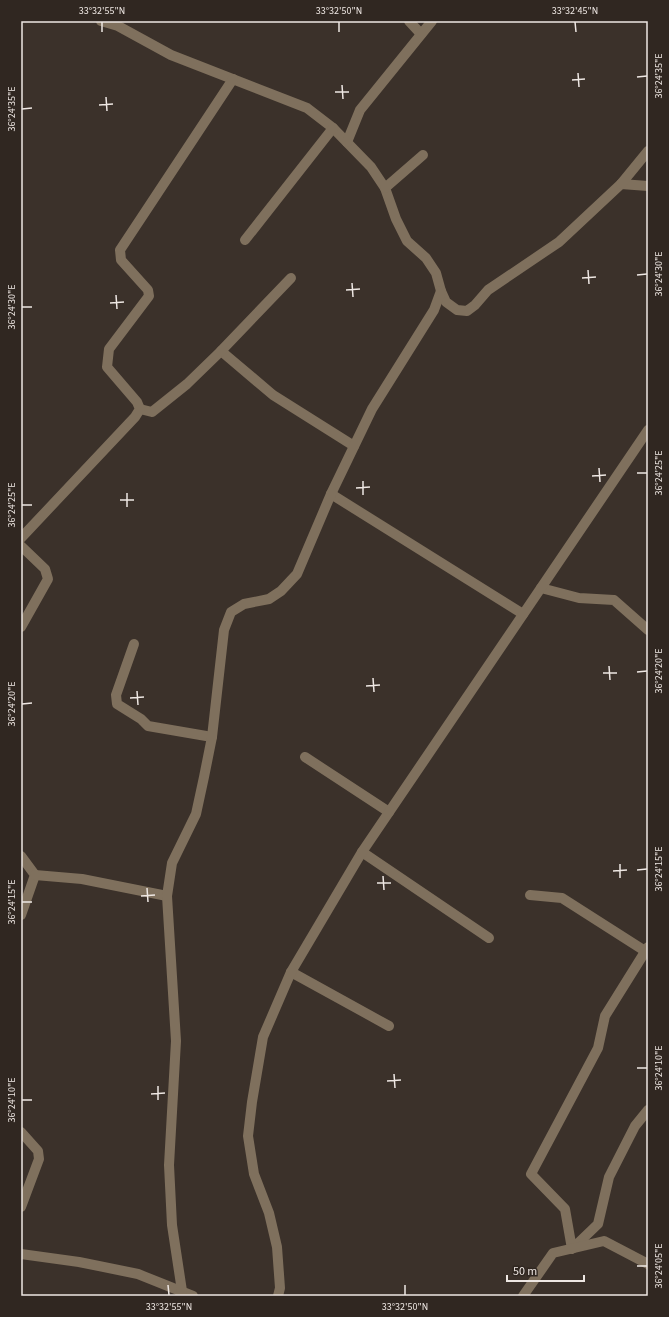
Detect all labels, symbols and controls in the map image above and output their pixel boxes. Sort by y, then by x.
text: 33°32'55"N [79,4,125,18]
text: 33°32'50"N [316,4,362,18]
text: 33°32'45"N [552,4,598,18]
text: 36°24'35"E [652,53,666,99]
text: 36°24'35"E [5,86,19,132]
text: 36°24'30"E [652,251,666,297]
text: 36°24'30"E [5,284,19,330]
text: 36°24'25"E [652,450,666,496]
text: 36°24'25"E [5,482,19,528]
text: 36°24'20"E [652,648,666,694]
text: 36°24'20"E [5,681,19,727]
text: 36°24'15"E [652,846,666,892]
text: 36°24'15"E [5,879,19,925]
text: 36°24'10"E [652,1045,666,1091]
text: 36°24'10"E [5,1077,19,1123]
text: 36°24'05"E [652,1243,666,1289]
scale bar [507,1257,584,1283]
text: 50 m [513,1263,537,1280]
text: 33°32'55"N [146,1300,192,1314]
text: 33°32'50"N [382,1300,428,1314]

